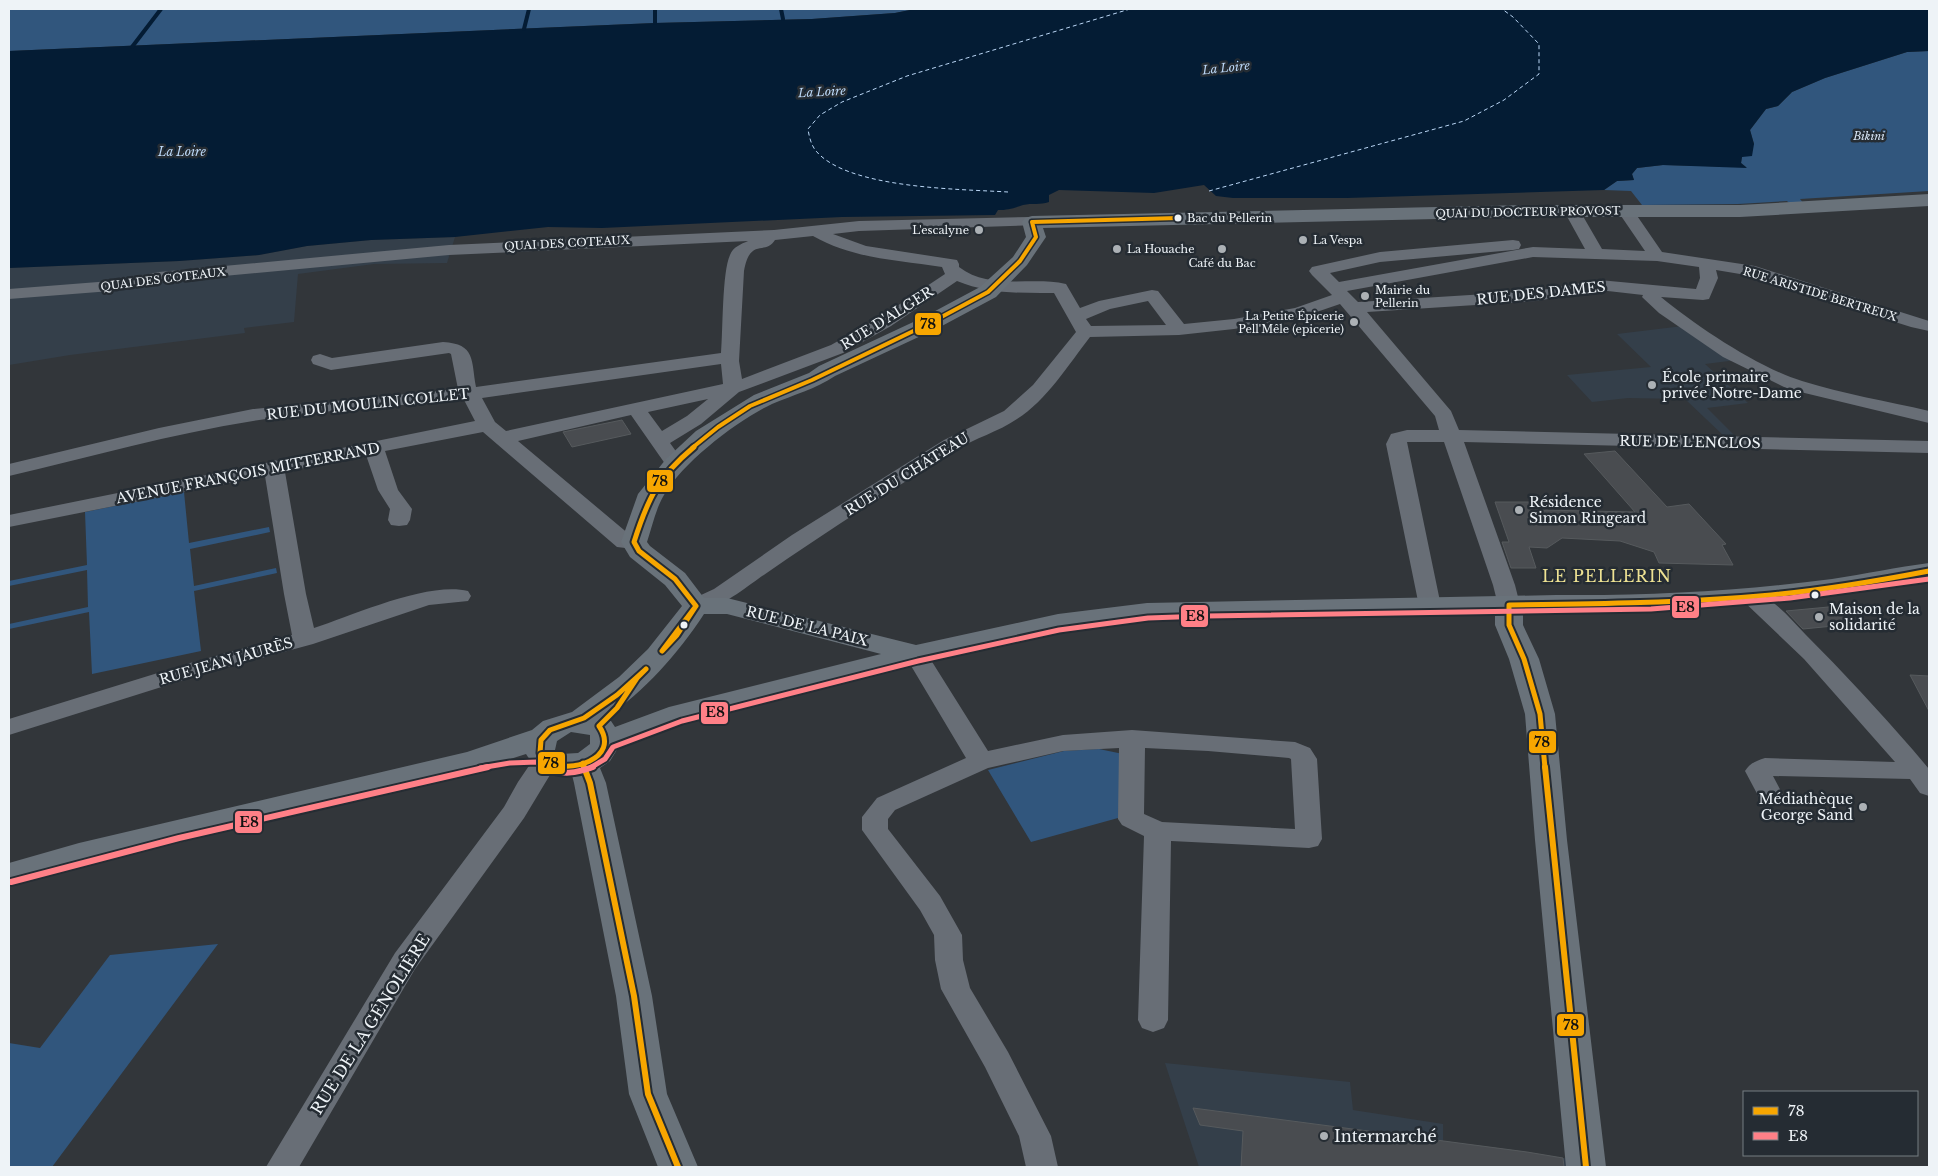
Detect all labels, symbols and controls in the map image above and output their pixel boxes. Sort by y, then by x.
water label: La Loire [1200,57,1251,78]
water label: La Loire [797,83,847,100]
park label: Bikini [1852,129,1885,143]
water label: La Loire [157,144,206,159]
street label: QUAI DU DOCTEUR PROVOST [1435,203,1621,221]
place label: Bac du Pellerin [1187,211,1273,225]
marker: Bac du Pellerin [1173,213,1183,223]
place label: L'escalyne [912,223,969,237]
marker: L'escalyne [973,224,985,236]
street label: QUAI DES COTEAUX [504,233,631,253]
place label: La Vespa [1313,233,1363,247]
marker: La Vespa [1297,234,1309,246]
place label: La Houache [1127,242,1194,256]
marker: La Houache [1111,243,1123,255]
marker: Café du Bac [1216,243,1228,255]
place label: Café du Bac [1188,256,1256,270]
street label: QUAI DES COTEAUX [100,264,227,294]
street label: RUE ARISTIDE BERTREUX [1741,264,1900,324]
street label: RUE DES DAMES [1476,277,1606,309]
street label: RUE D'ALGER [837,282,937,354]
place label: Mairie du Pellerin [1375,283,1431,310]
marker: Mairie du Pellerin [1359,290,1371,302]
place label: La Petite Épicerie Pell'Mêle (epicerie) [1238,309,1344,336]
line badge: 78 [914,312,942,336]
text: 78 [920,315,936,333]
marker: La Petite Épicerie Pell'Mêle (epicerie) [1348,316,1360,328]
place label: École primaire privée Notre-Dame [1662,368,1802,402]
marker: École primaire privée Notre-Dame [1646,379,1658,391]
street label: RUE DU MOULIN COLLET [266,384,470,424]
street label: RUE DU CHÂTEAU [841,428,972,520]
street label: RUE DE L'ENCLOS [1619,432,1761,452]
street label: AVENUE FRANÇOIS MITTERRAND [114,439,381,508]
line badge: 78 [646,469,674,493]
text: 78 [652,472,668,490]
place label: Résidence Simon Ringeard [1529,493,1647,527]
marker: Résidence Simon Ringeard [1513,504,1525,516]
district label: LE PELLERIN [1542,566,1672,586]
unlabelled marker [1810,590,1820,600]
line badge: E8 [1671,595,1700,619]
text: E8 [1675,598,1695,616]
place label: Maison de la solidarité [1829,600,1920,634]
street label: RUE DE LA PAIX [744,602,870,650]
line badge: E8 [1180,604,1209,628]
text: E8 [1185,607,1205,625]
marker: Maison de la solidarité [1813,611,1825,623]
unlabelled marker [679,620,689,630]
street label: RUE JEAN JAURÈS [157,633,295,689]
line badge: E8 [700,701,729,725]
text: E8 [705,703,725,721]
line badge: 78 [1528,730,1557,754]
text: 78 [1534,733,1550,751]
line badge: 78 [537,751,566,775]
text: 78 [543,754,559,772]
place label: Médiathèque George Sand [1759,790,1854,824]
marker: Médiathèque George Sand [1857,801,1869,813]
line badge: E8 [234,810,263,834]
text: E8 [239,813,259,831]
street label: RUE DE LA GÉNOLIÈRE [306,930,434,1118]
line badge: 78 [1556,1013,1585,1037]
text: 78 [1563,1016,1579,1034]
legend [1743,1091,1918,1156]
text: 78 [1788,1101,1805,1120]
place label: Intermarché [1334,1126,1437,1146]
text: E8 [1788,1126,1808,1145]
marker: Intermarché [1318,1130,1330,1142]

